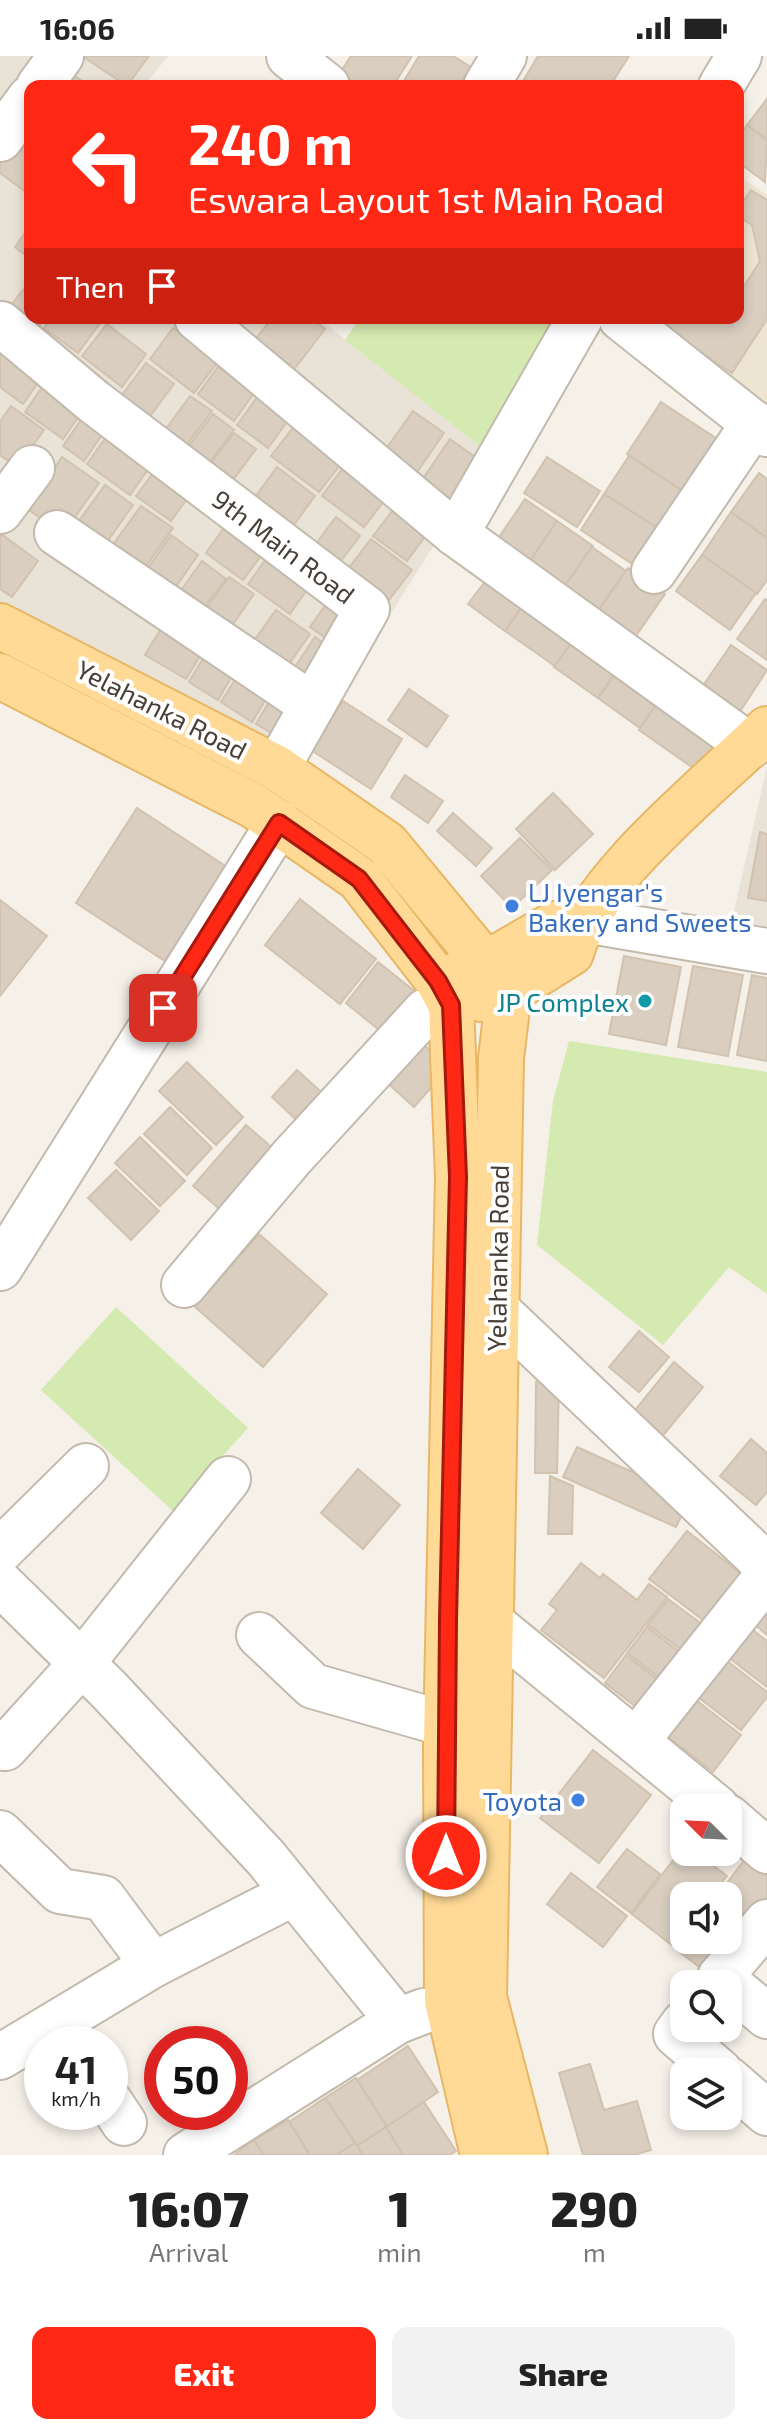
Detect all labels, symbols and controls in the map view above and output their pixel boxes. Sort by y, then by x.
text: 16:06 [40,10,115,46]
text: 240 m [188,109,353,176]
icon: left [56,112,160,216]
text: Eswara Layout 1st Main Road [188,177,664,220]
icon: arrive [140,264,184,308]
text: Then [56,268,124,304]
street label: 9th Main Road [207,482,361,610]
street label: Yelahanka Road [72,653,252,765]
place label: LJ Iyengar's Bakery and Sweets [528,876,752,937]
marker: LJ Iyengar's Bakery and Sweets [503,897,521,915]
pin [129,974,197,1042]
icon: arrive [141,986,185,1030]
place label: JP Complex [497,986,629,1017]
marker: JP Complex [636,992,654,1010]
street label: Yelahanka Road [480,1164,514,1352]
place label: Toyota [483,1785,562,1816]
marker: Toyota [569,1791,587,1809]
north arrow [670,1794,742,1866]
map controls [670,1794,742,2130]
position arrow [404,1814,488,1898]
button: sound [670,1882,742,1954]
button: search [670,1970,742,2042]
speed limit sign: 50 [144,2026,248,2130]
text: 41 [55,2044,97,2092]
button: layers [670,2058,742,2130]
text: km/h [51,2086,101,2110]
text: 16:07 [129,2179,249,2237]
text: 1 [389,2179,410,2237]
text: 290 [550,2179,638,2237]
text: Arrival [149,2236,228,2267]
text: min [377,2236,422,2267]
text: m [583,2236,606,2267]
button: Exit [32,2327,376,2419]
button: Share [392,2327,735,2419]

